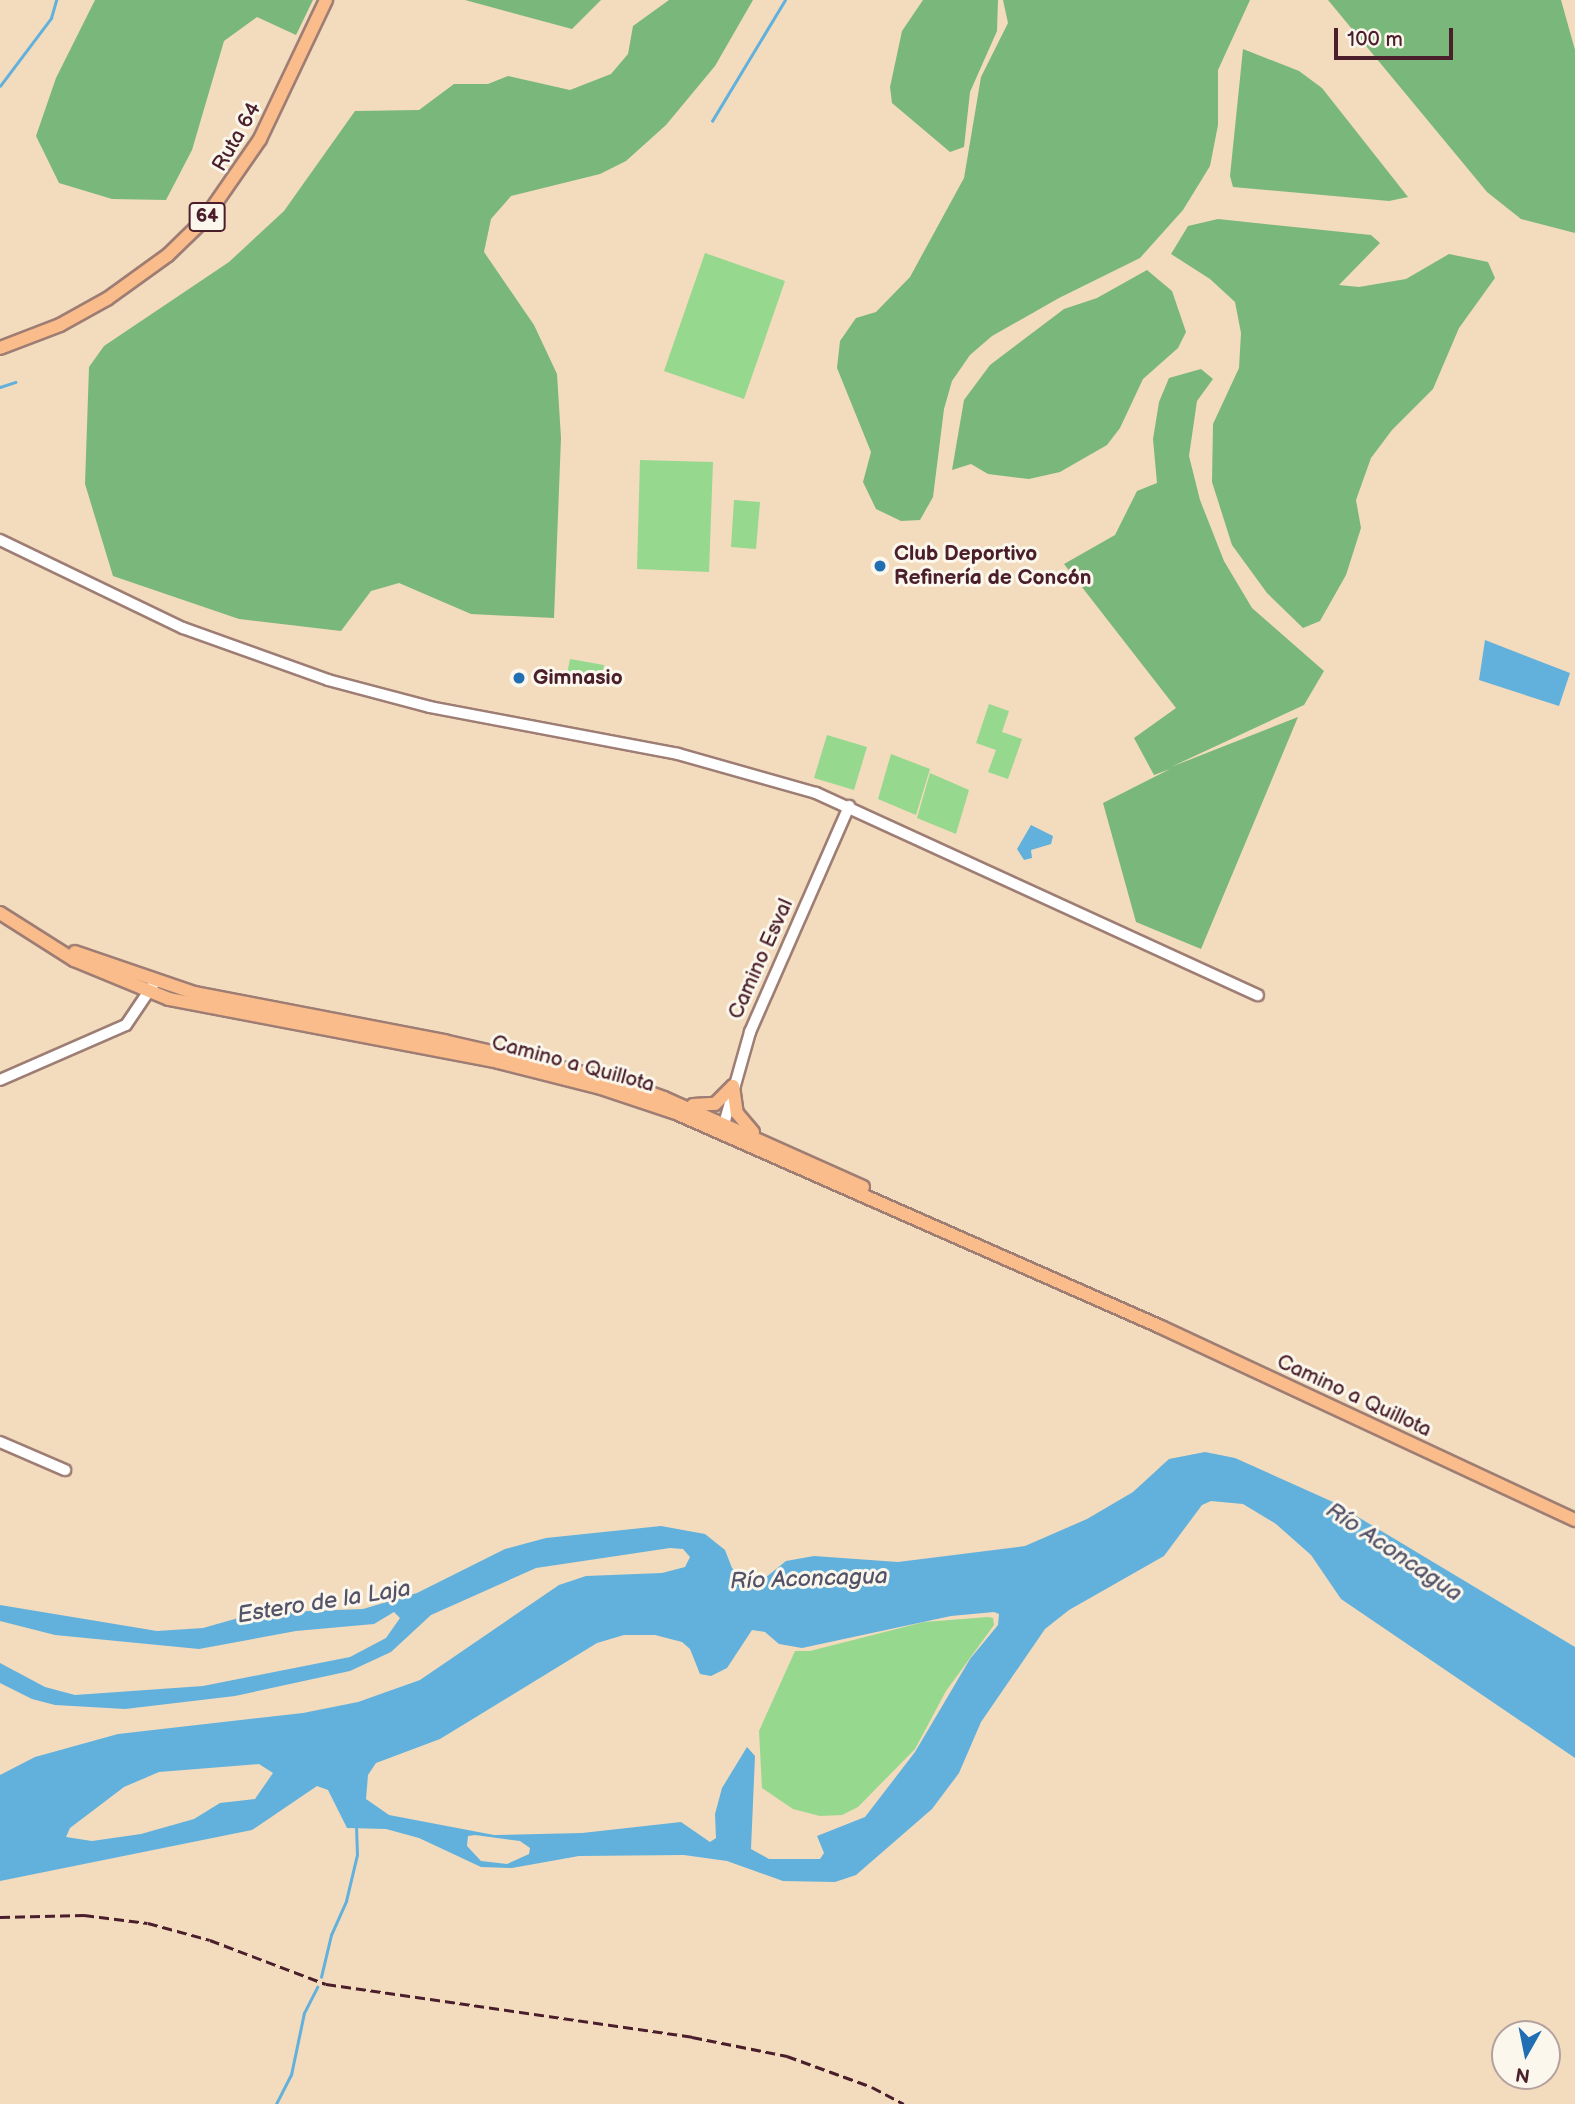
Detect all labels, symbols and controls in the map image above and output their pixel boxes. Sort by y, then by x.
scale bar [1337,14,1456,58]
text: 100 m [1347,27,1403,52]
street label: Ruta 64 [207,98,267,176]
road number: 64 [188,202,226,232]
place label: Club Deportivo Refinería de Concón [894,541,1091,591]
marker: Club Deportivo Refinería de Concón [872,558,888,574]
place label: Gimnasio [533,665,623,691]
marker: Gimnasio [511,670,527,686]
street label: Camino Esval [723,895,799,1023]
street label: Camino a Quillota [489,1030,657,1098]
street label: Camino a Quillota [1273,1349,1435,1443]
water label: Río Aconcagua [1321,1496,1467,1608]
water label: Río Aconcagua [730,1562,888,1596]
water label: Estero de la Laja [235,1575,413,1629]
north arrow [1491,2020,1561,2090]
text: N [1514,2062,1532,2087]

